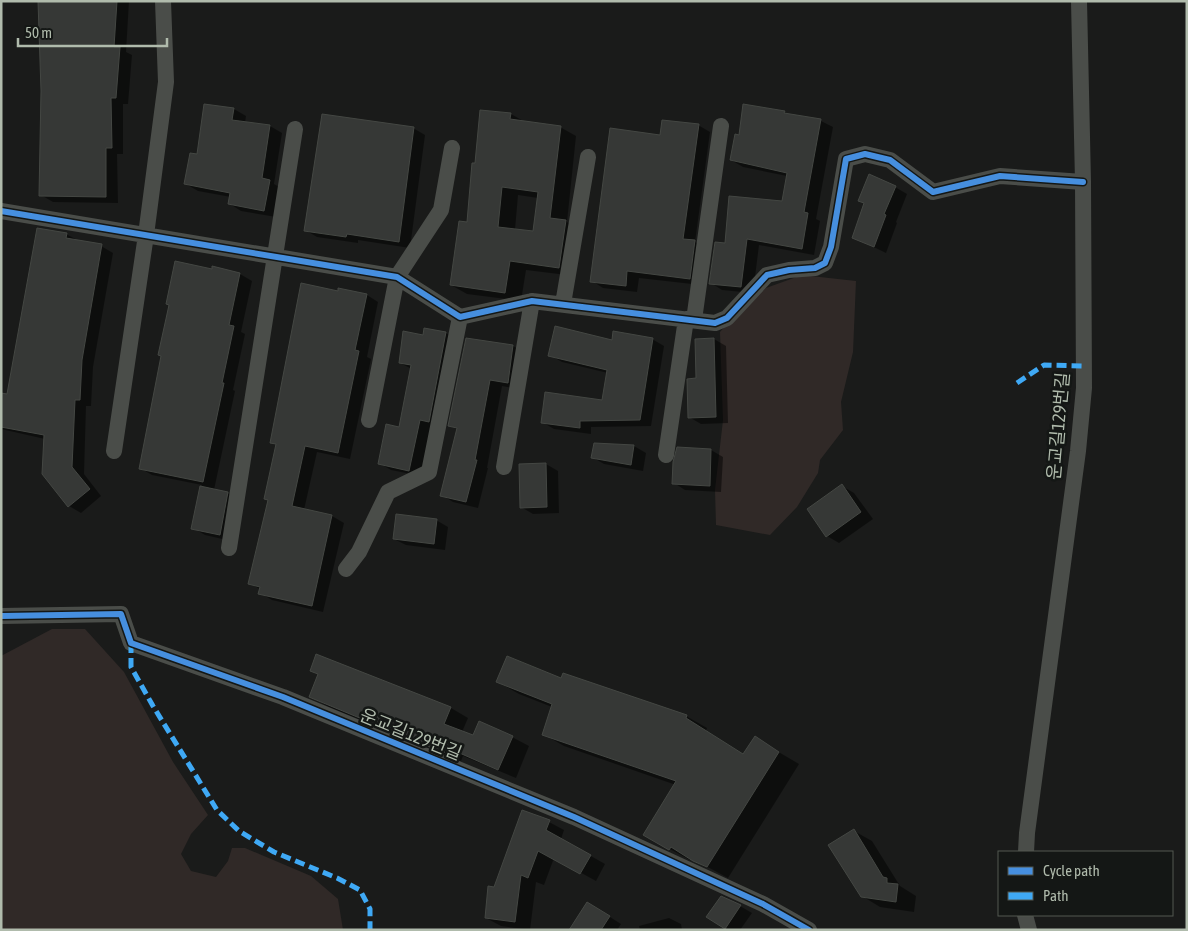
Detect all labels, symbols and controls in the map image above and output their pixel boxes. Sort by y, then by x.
scale bar [18,15,166,47]
text: 50 m [25,24,52,41]
street label: 운교길129번길 [1043,371,1073,481]
street label: 운교길129번길 [357,704,465,764]
legend [998,851,1173,916]
text: Cycle path [1043,862,1100,879]
text: Path [1043,887,1069,904]

